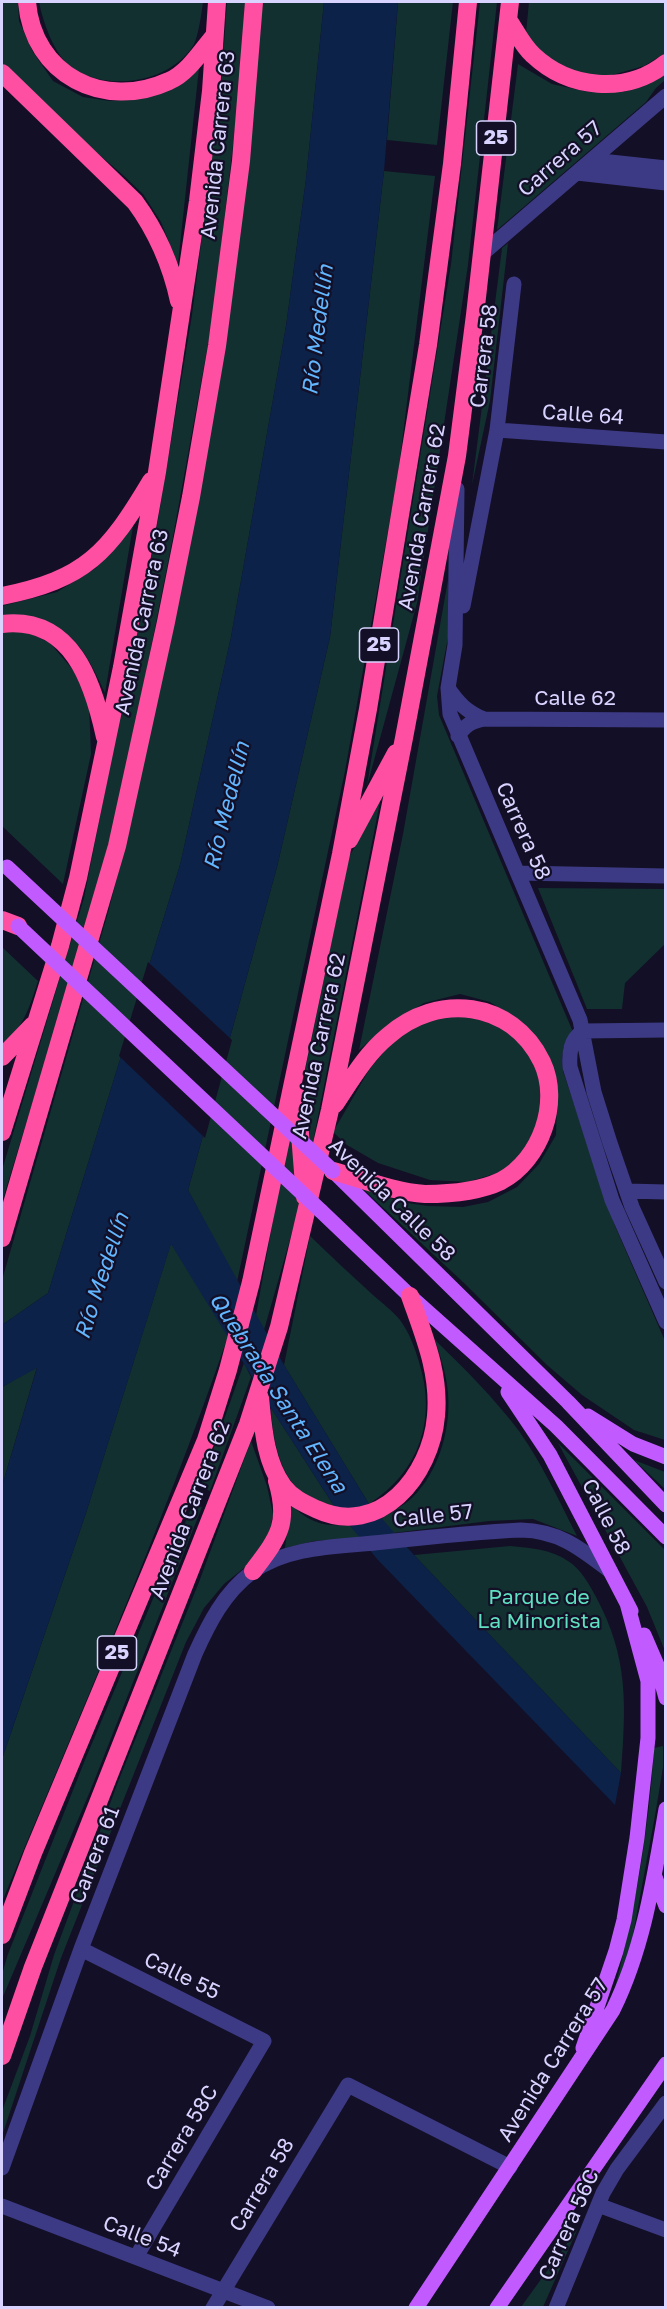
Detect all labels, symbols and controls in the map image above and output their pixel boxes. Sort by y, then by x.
street label: Avenida Carrera 63 [196,49,240,241]
street label: Carrera 57 [513,116,607,202]
road number: 25 [476,121,516,155]
water label: Río Medellín [297,263,339,397]
street label: Carrera 58 [465,303,503,409]
street label: Calle 64 [541,400,625,430]
street label: Avenida Carrera 62 [393,422,451,612]
street label: Avenida Carrera 63 [110,527,174,717]
road number: 25 [360,628,398,662]
street label: Calle 62 [534,685,616,711]
water label: Río Medellín [198,739,256,873]
street label: Carrera 58 [490,778,556,884]
street label: Avenida Carrera 62 [287,951,351,1141]
street label: Avenida Calle 58 [323,1133,461,1267]
water label: Río Medellín [69,1210,135,1342]
water label: Quebrada Santa Elena [203,1288,353,1498]
street label: Avenida Carrera 62 [144,1417,236,1603]
street label: Calle 58 [576,1475,636,1559]
street label: Calle 57 [392,1499,474,1533]
park label: Parque de La Minorista [477,1584,601,1634]
road number: 25 [98,1636,136,1670]
street label: Carrera 61 [65,1803,125,1907]
street label: Calle 55 [140,1947,224,2005]
street label: Avenida Carrera 57 [493,1974,613,2146]
street label: Carrera 58C [141,2081,223,2195]
street label: Carrera 58 [224,2134,300,2236]
street label: Carrera 56C [533,2166,605,2284]
street label: Calle 54 [99,2211,185,2263]

